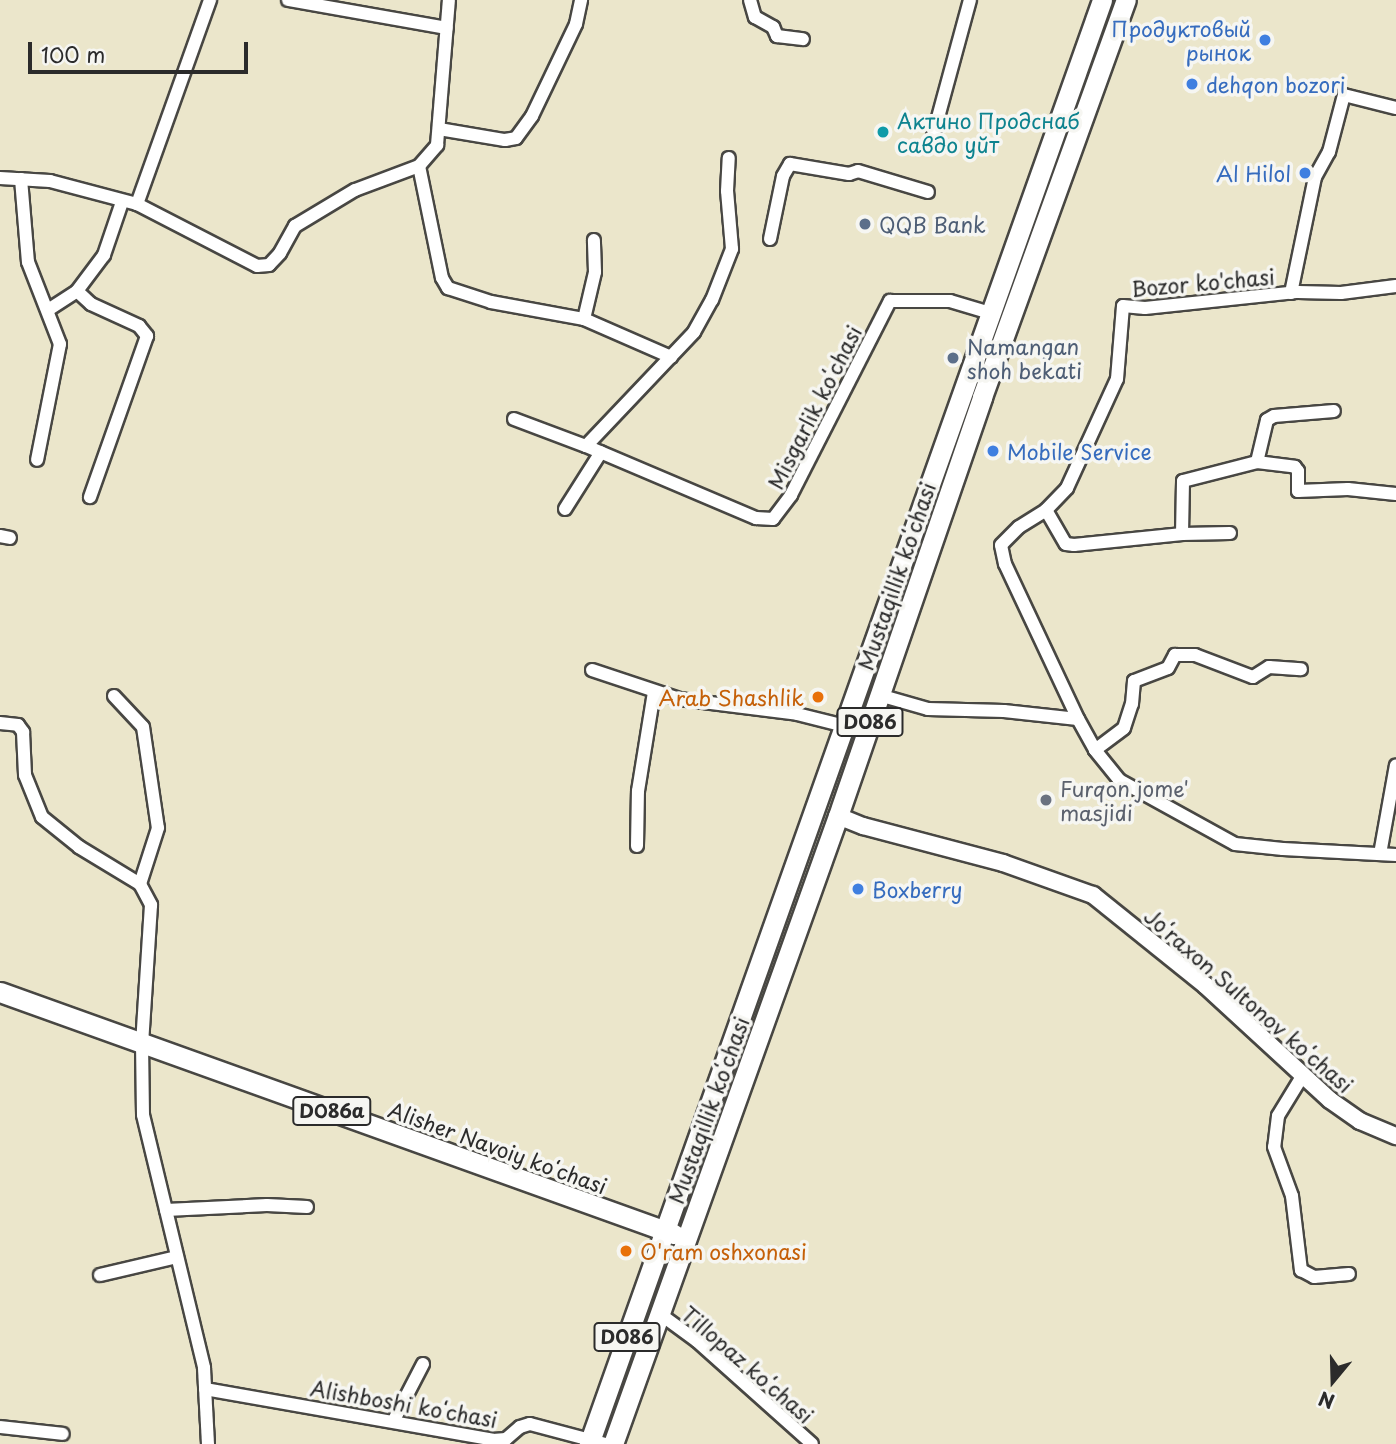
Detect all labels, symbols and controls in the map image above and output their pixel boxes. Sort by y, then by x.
place label: Продуктовый рынок [1111,15,1251,65]
scale bar [32,28,252,72]
marker: Продуктовый рынок [1257,32,1273,48]
text: 100 m [41,38,105,70]
place label: dehqon bozori [1206,71,1345,97]
marker: dehqon bozori [1184,76,1200,92]
place label: Актино Продснаб савдо уйт [897,107,1081,157]
marker: Актино Продснаб савдо уйт [875,124,891,140]
place label: Al Hilol [1216,160,1291,186]
marker: Al Hilol [1297,165,1313,181]
place label: QQB Bank [879,211,986,237]
marker: QQB Bank [857,216,873,232]
street label: Bozor ko'chasi [1130,263,1276,301]
street label: Misgarlik koʻchasi [762,321,866,493]
place label: Namangan shoh bekati [967,333,1084,383]
marker: Namangan shoh bekati [945,350,961,366]
place label: Mobile Service [1007,438,1152,464]
marker: Mobile Service [985,443,1001,459]
street label: Mustaqillik koʻchasi [852,478,940,674]
place label: Arab Shashlik [661,684,804,710]
marker: Arab Shashlik [810,689,826,705]
road number: D086 [835,706,905,737]
place label: Furqon jome' masjidi [1060,775,1189,825]
marker: Furqon jome' masjidi [1038,792,1054,808]
place label: Boxberry [872,876,963,902]
marker: Boxberry [850,881,866,897]
street label: Joʻraxon Sultonov koʻchasi [1140,903,1358,1097]
street label: Mustaqillik koʻchasi [662,1013,754,1207]
street label: Alisher Navoiy koʻchasi [384,1095,612,1199]
road number: D086a [292,1096,372,1126]
place label: O'ram oshxonasi [640,1238,809,1264]
marker: O'ram oshxonasi [618,1243,634,1259]
street label: Tillopaz koʻchasi [677,1300,819,1428]
road number: D086 [592,1322,662,1352]
north arrow [1298,1346,1368,1416]
street label: Alishboshi koʻchasi [309,1374,499,1432]
text: N [1314,1385,1338,1417]

